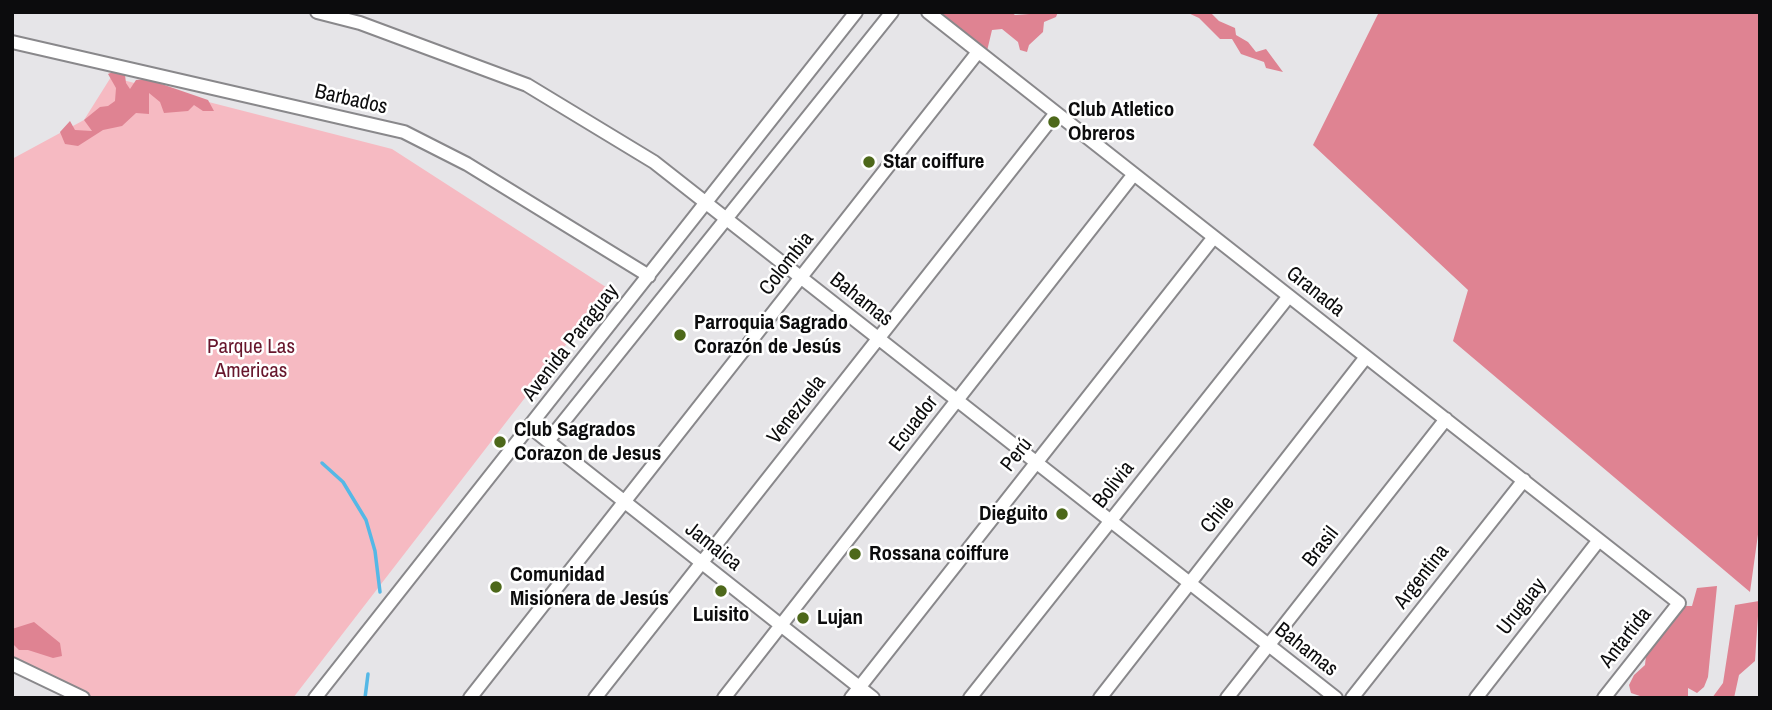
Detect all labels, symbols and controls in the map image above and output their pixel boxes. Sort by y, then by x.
street label: Barbados [312,79,390,121]
place label: Club Atletico Obreros [1068,97,1174,147]
marker: Club Atletico Obreros [1046,114,1062,130]
place label: Star coiffure [883,149,984,175]
marker: Star coiffure [861,154,877,170]
street label: Colombia [754,227,820,301]
street label: Granada [1281,261,1349,323]
street label: Bahamas [825,268,897,332]
street label: Avenida Paraguay [518,280,624,406]
place label: Parroquia Sagrado Corazón de Jesús [694,310,848,360]
marker: Parroquia Sagrado Corazón de Jesús [672,327,688,343]
park label: Parque Las Americas [207,334,295,384]
street label: Venezuela [762,371,832,449]
street label: Ecuador [884,391,944,457]
place label: Club Sagrados Corazon de Jesus [514,417,661,467]
street label: Perú [996,433,1038,477]
marker: Club Sagrados Corazon de Jesus [492,434,508,450]
street label: Bolivia [1088,456,1140,514]
street label: Chile [1196,491,1240,539]
place label: Dieguito [979,501,1048,527]
marker: Dieguito [1054,506,1070,522]
street label: Jamaica [680,517,746,577]
street label: Brasil [1298,522,1344,572]
street label: Argentina [1389,540,1455,614]
place label: Rossana coiffure [869,541,1009,567]
marker: Rossana coiffure [847,546,863,562]
place label: Comunidad Misionera de Jesús [510,562,669,612]
street label: Uruguay [1492,574,1552,640]
marker: Comunidad Misionera de Jesús [488,579,504,595]
marker: Luisito [713,583,729,599]
place label: Luisito [693,602,749,628]
street label: Antartida [1595,603,1657,673]
place label: Lujan [817,605,863,631]
marker: Lujan [795,610,811,626]
street label: Bahamas [1270,618,1342,682]

